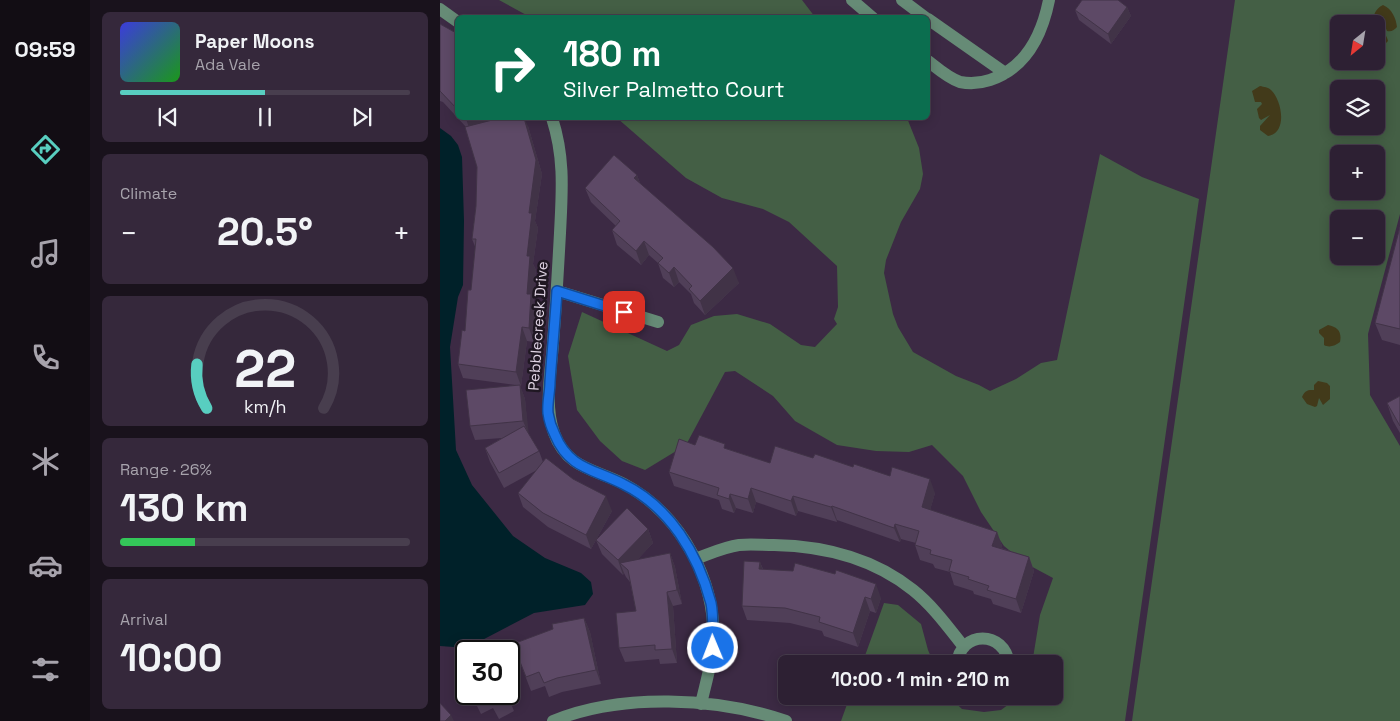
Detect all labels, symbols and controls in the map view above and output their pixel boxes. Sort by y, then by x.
north arrow [1330,15,1385,70]
map controls [1330,15,1385,265]
text: Paper Moons [195,29,314,54]
text: 180 m [563,32,661,76]
text: 09:59 [14,35,76,63]
icon: right [480,35,545,100]
text: Ada Vale [195,54,260,75]
text: Silver Palmetto Court [563,75,785,103]
button: layers [1330,80,1385,135]
icon: previous [154,103,182,131]
icon: pause [251,103,279,131]
icon: next [348,103,376,131]
icon: directions [28,132,63,167]
button: + [1330,145,1385,200]
text: Climate [120,183,177,204]
text: 20.5° [217,208,313,256]
button: − [1330,210,1385,265]
text: − [120,215,137,251]
text: + [393,215,410,251]
icon: music [28,236,63,271]
street label: Pebblecreek Drive [524,261,552,391]
pin [603,291,645,333]
icon: arrive [610,298,638,326]
text: 22 [234,336,296,402]
icon: phone [28,340,63,375]
text: km/h [244,395,286,418]
icon: climate [28,444,63,479]
text: Range · 26% [120,459,212,480]
text: 130 km [120,484,248,532]
icon: car [28,548,63,583]
text: Arrival [120,609,168,630]
position arrow [686,621,738,673]
text: 10:00 [120,634,222,682]
speed limit sign: 30 [455,640,520,705]
icon: filters [28,652,63,687]
text: 10:00 · 1 min · 210 m [831,667,1010,692]

